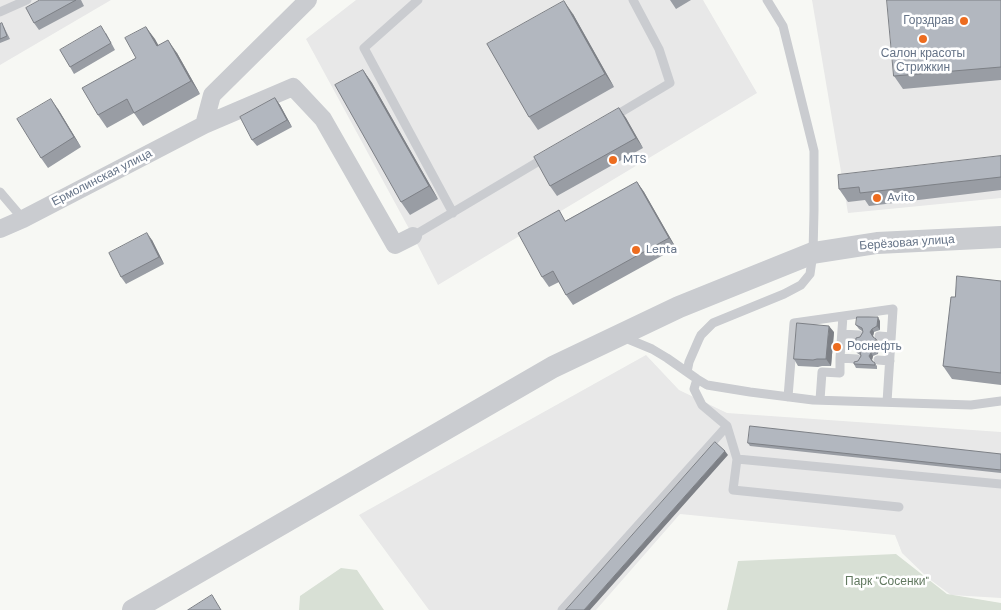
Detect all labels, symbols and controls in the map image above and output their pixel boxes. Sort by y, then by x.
place label: Горздрав [903,14,954,28]
marker: Горздрав [958,15,970,27]
marker: Салон красоты Стрижкин [917,33,929,45]
place label: Салон красоты Стрижкин [881,47,965,75]
street label: Ермолинская улица [49,146,155,210]
place label: MTS [623,153,647,167]
marker: MTS [607,154,619,166]
place label: Avito [887,191,915,205]
marker: Avito [871,192,883,204]
street label: Берёзовая улица [859,232,955,254]
place label: Lenta [646,243,677,257]
marker: Lenta [630,244,642,256]
place label: Роснефть [847,340,902,354]
marker: Роснефть [831,341,843,353]
park label: Парк "Сосенки" [845,575,929,589]

